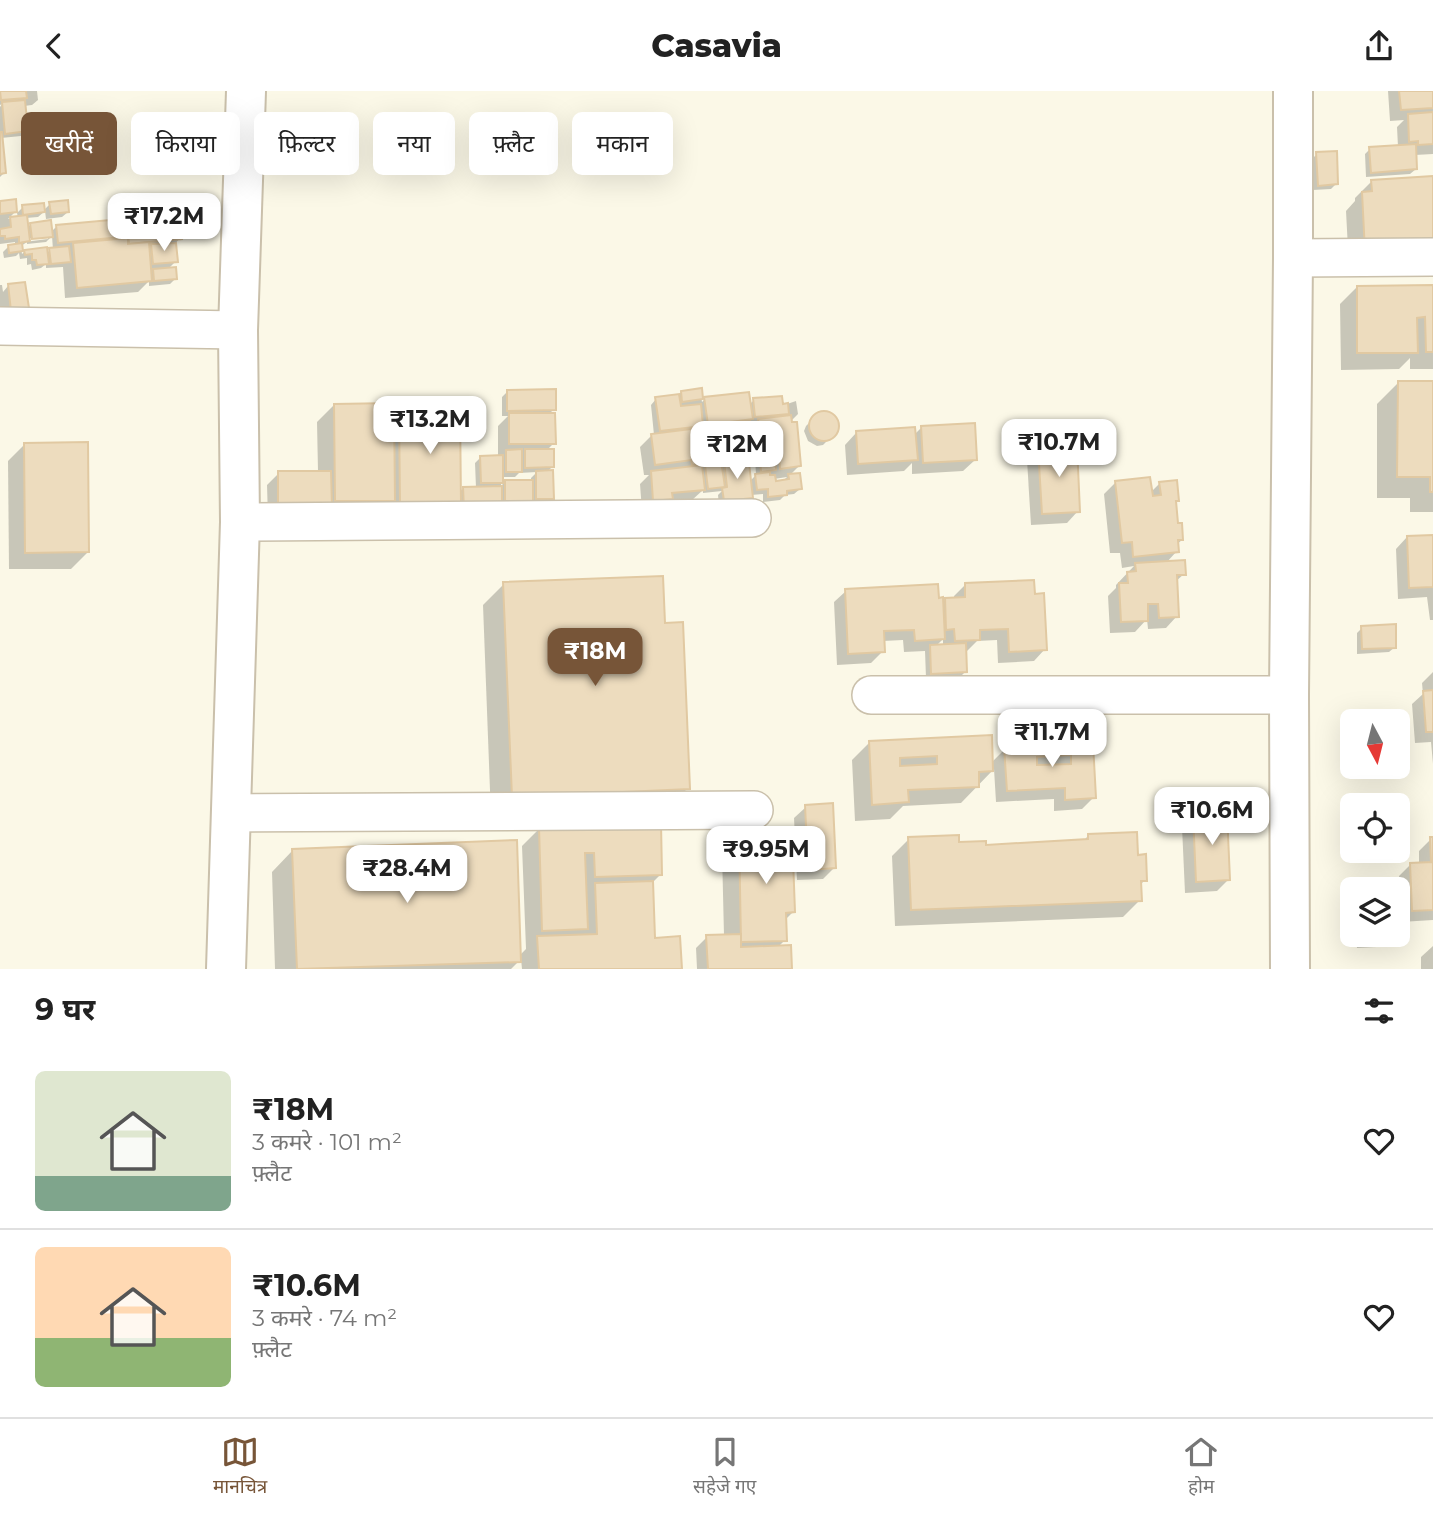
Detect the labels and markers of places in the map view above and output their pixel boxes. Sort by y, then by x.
pin: ₹17.2M [107,193,221,253]
pin: ₹13.2M [373,397,487,456]
pin: ₹10.7M [1002,419,1116,479]
pin: ₹12M [696,421,778,481]
pin: ₹18M [554,629,636,688]
pin: ₹11.7M [995,709,1109,769]
pin: ₹10.6M [1155,787,1269,847]
pin: ₹9.95M [709,827,823,886]
pin: ₹28.4M [350,845,464,905]

